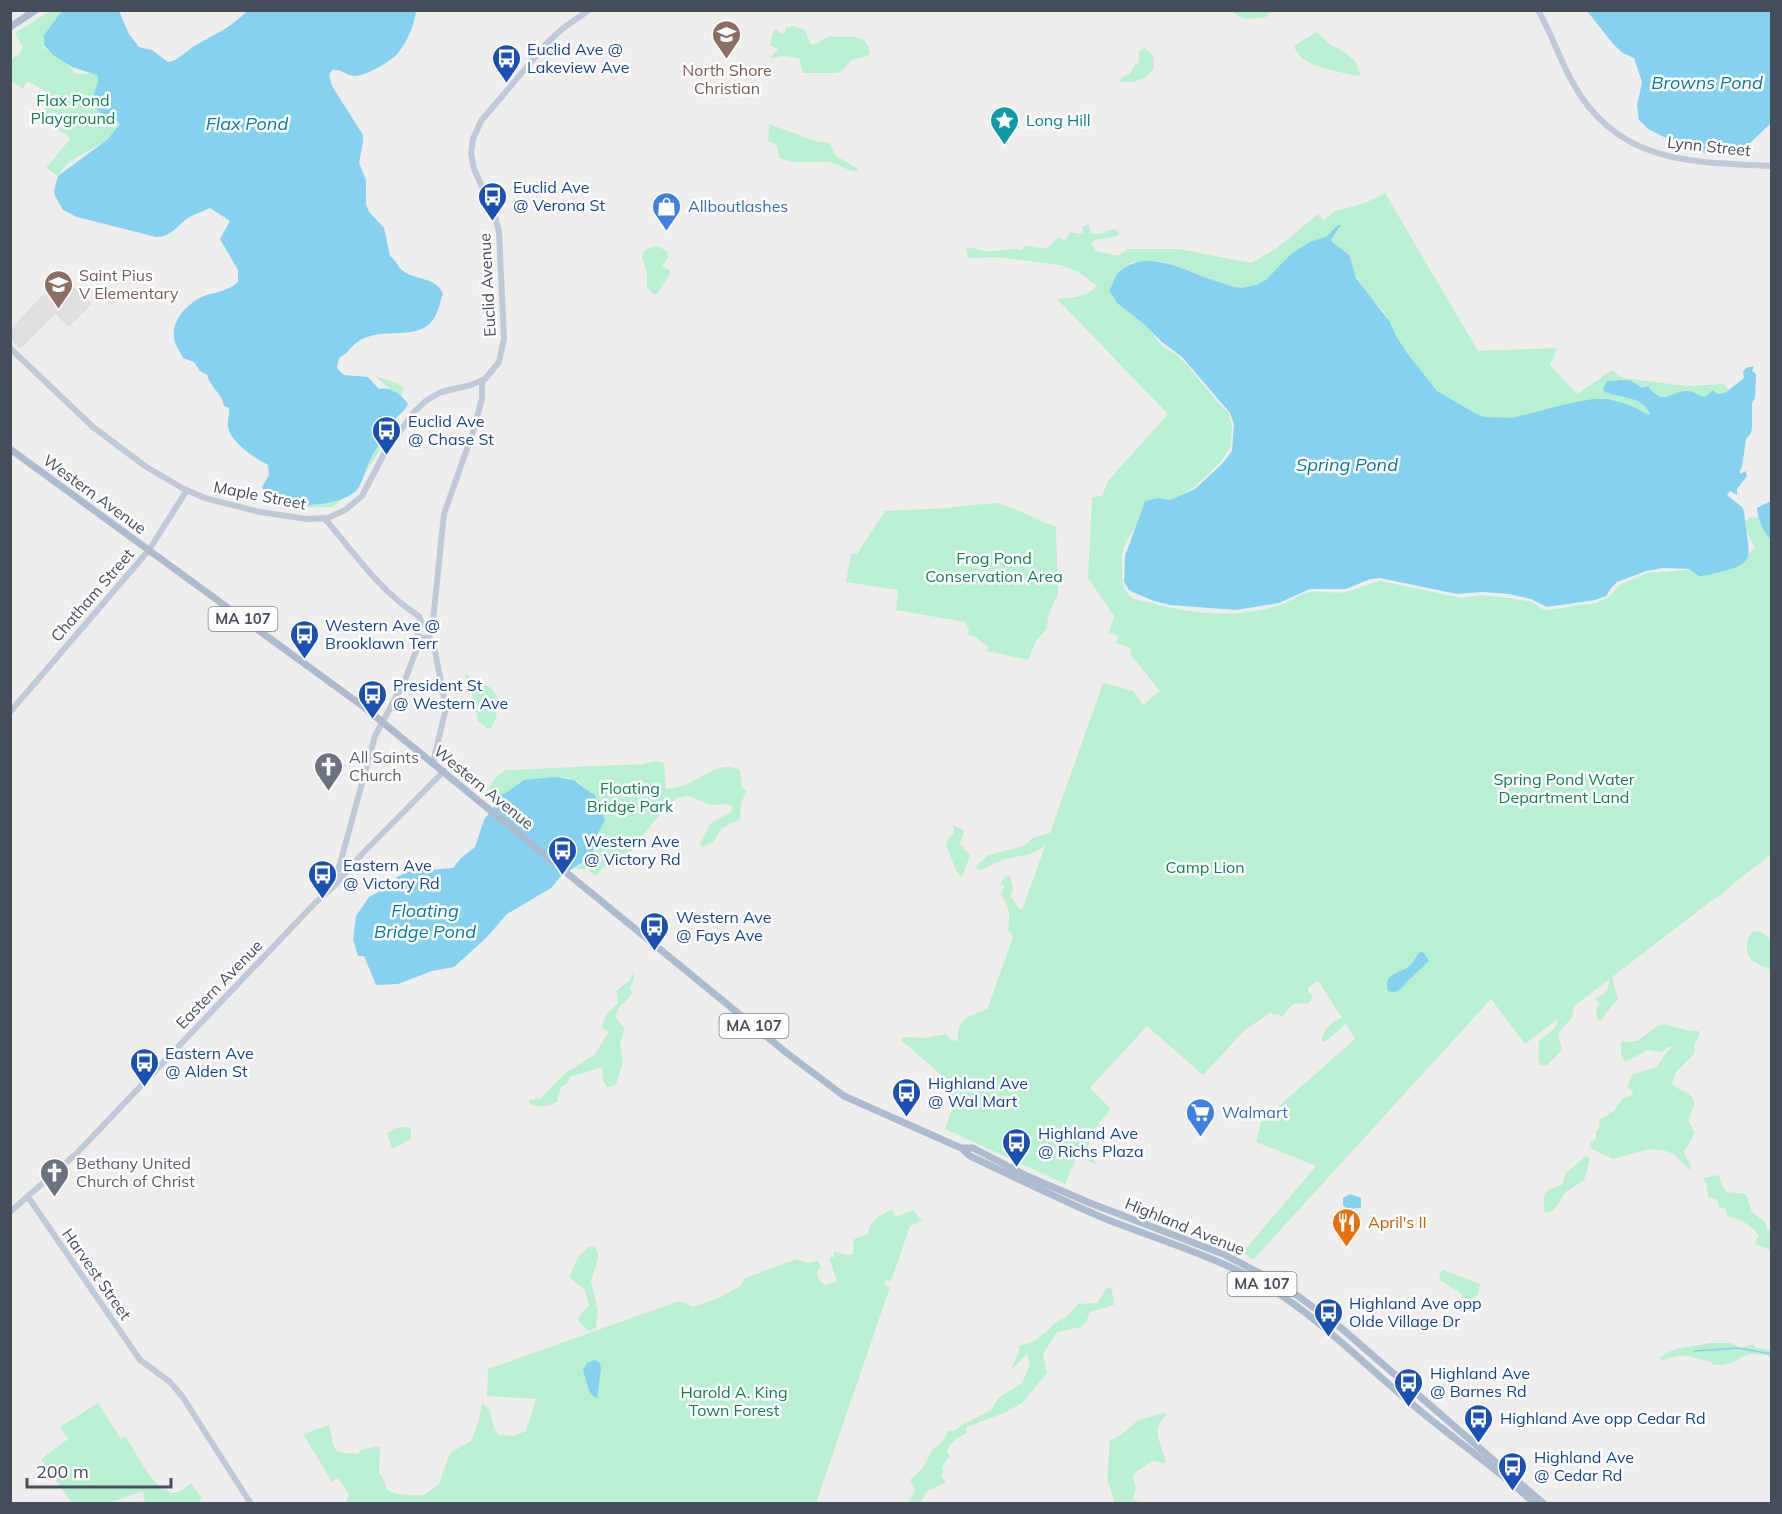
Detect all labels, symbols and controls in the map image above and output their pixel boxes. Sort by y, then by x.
school or university icon: North Shore Christian [711,18,743,60]
place label: Euclid Ave @ Lakeview Ave [527,39,629,77]
bus stop icon: Euclid Ave @ Lakeview Ave [490,42,522,84]
place label: North Shore Christian [682,60,772,98]
water label: Browns Pond [1651,71,1763,94]
park label: Flax Pond Playground [31,90,115,128]
place icon: Long Hill [989,104,1021,146]
place label: Long Hill [1026,110,1091,130]
water label: Flax Pond [206,112,288,135]
street label: Lynn Street [1666,132,1752,160]
place label: Euclid Ave @ Verona St [513,177,606,215]
bus stop icon: Euclid Ave @ Verona St [476,180,508,222]
shop icon: Allboutlashes [651,190,683,232]
place label: Allboutlashes [688,196,788,216]
street label: Euclid Avenue [474,233,500,337]
place label: Saint Pius V Elementary [79,265,179,303]
school or university icon: Saint Pius V Elementary [42,268,74,310]
place label: Euclid Ave @ Chase St [408,411,494,449]
bus stop icon: Euclid Ave @ Chase St [371,414,403,456]
street label: Western Avenue [39,450,151,538]
water label: Spring Pond [1296,453,1398,476]
street label: Maple Street [212,476,308,514]
street label: Chatham Street [46,544,138,646]
park label: Frog Pond Conservation Area [925,548,1063,586]
road number: MA 107 [208,607,278,631]
place label: Western Ave @ Brooklawn Terr [325,615,440,653]
bus stop icon: Western Ave @ Brooklawn Terr [288,618,320,660]
place label: President St @ Western Ave [393,675,508,713]
bus stop icon: President St @ Western Ave [356,678,388,720]
street label: Western Avenue [430,741,538,833]
place label: All Saints Church [349,747,419,785]
church icon: All Saints Church [312,750,344,792]
park label: Spring Pond Water Department Land [1493,769,1635,807]
park label: Floating Bridge Park [587,778,674,816]
place label: Western Ave @ Victory Rd [584,831,681,869]
bus stop icon: Western Ave @ Victory Rd [547,834,579,876]
place label: Eastern Ave @ Victory Rd [343,855,440,893]
park label: Camp Lion [1165,857,1245,877]
bus stop icon: Eastern Ave @ Victory Rd [306,858,338,900]
water label: Floating Bridge Pond [374,899,476,943]
place label: Western Ave @ Fays Ave [676,907,771,945]
bus stop icon: Western Ave @ Fays Ave [639,910,671,952]
street label: Eastern Avenue [171,935,267,1033]
road number: MA 107 [720,1014,789,1038]
place label: Eastern Ave @ Alden St [165,1043,254,1081]
bus stop icon: Eastern Ave @ Alden St [128,1046,160,1088]
place label: Highland Ave @ Wal Mart [928,1073,1028,1111]
bus stop icon: Highland Ave @ Wal Mart [891,1076,923,1118]
supermarket icon: Walmart [1185,1096,1217,1138]
place label: Walmart [1222,1102,1288,1122]
place label: Highland Ave @ Richs Plaza [1038,1123,1144,1161]
bus stop icon: Highland Ave @ Richs Plaza [1001,1126,1033,1168]
place label: Bethany United Church of Christ [76,1153,195,1191]
church icon: Bethany United Church of Christ [39,1156,71,1198]
street label: Highland Avenue [1122,1193,1248,1259]
restaurant icon: April's II [1331,1206,1363,1248]
place label: April's II [1368,1212,1427,1232]
street label: Harvest Street [58,1224,136,1324]
road number: MA 107 [1228,1272,1296,1296]
place label: Highland Ave opp Olde Village Dr [1349,1293,1482,1331]
bus stop icon: Highland Ave opp Olde Village Dr [1312,1296,1344,1338]
place label: Highland Ave @ Barnes Rd [1430,1363,1530,1401]
bus stop icon: Highland Ave @ Barnes Rd [1393,1366,1425,1408]
park label: Harold A. King Town Forest [680,1382,788,1420]
bus stop icon: Highland Ave opp Cedar Rd [1463,1402,1495,1444]
place label: Highland Ave opp Cedar Rd [1500,1408,1706,1428]
place label: Highland Ave @ Cedar Rd [1534,1447,1634,1485]
bus stop icon: Highland Ave @ Cedar Rd [1497,1450,1529,1492]
scale bar [27,1451,171,1489]
text: 200 m [36,1460,89,1483]

